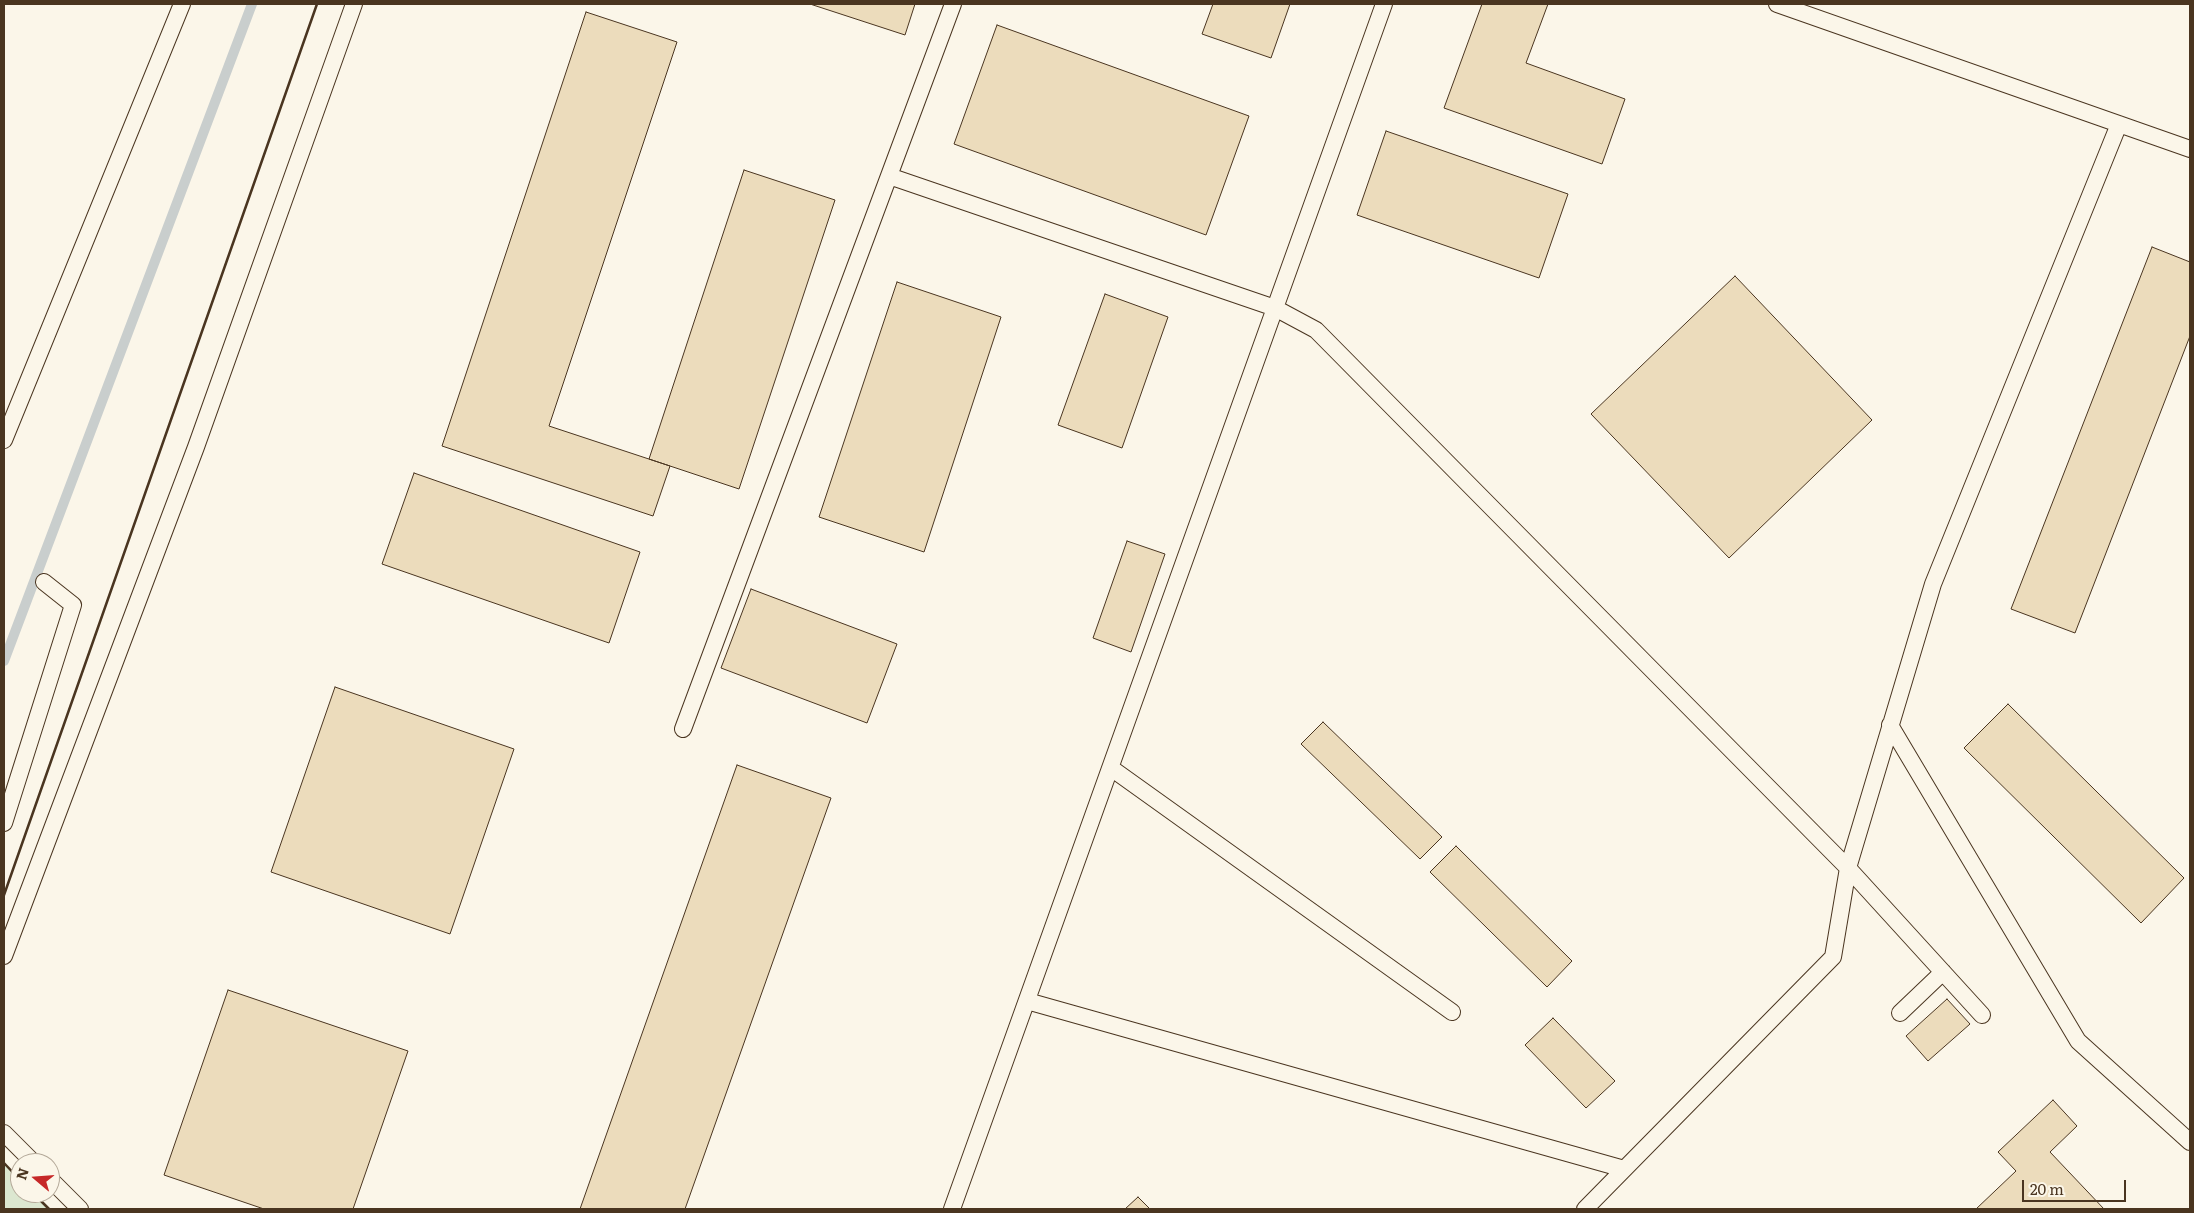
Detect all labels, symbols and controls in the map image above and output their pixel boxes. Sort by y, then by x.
north arrow [10,1153,60,1203]
text: N [10,1165,33,1182]
scale bar [2024,1170,2128,1202]
text: 20 m [2030,1177,2064,1200]

